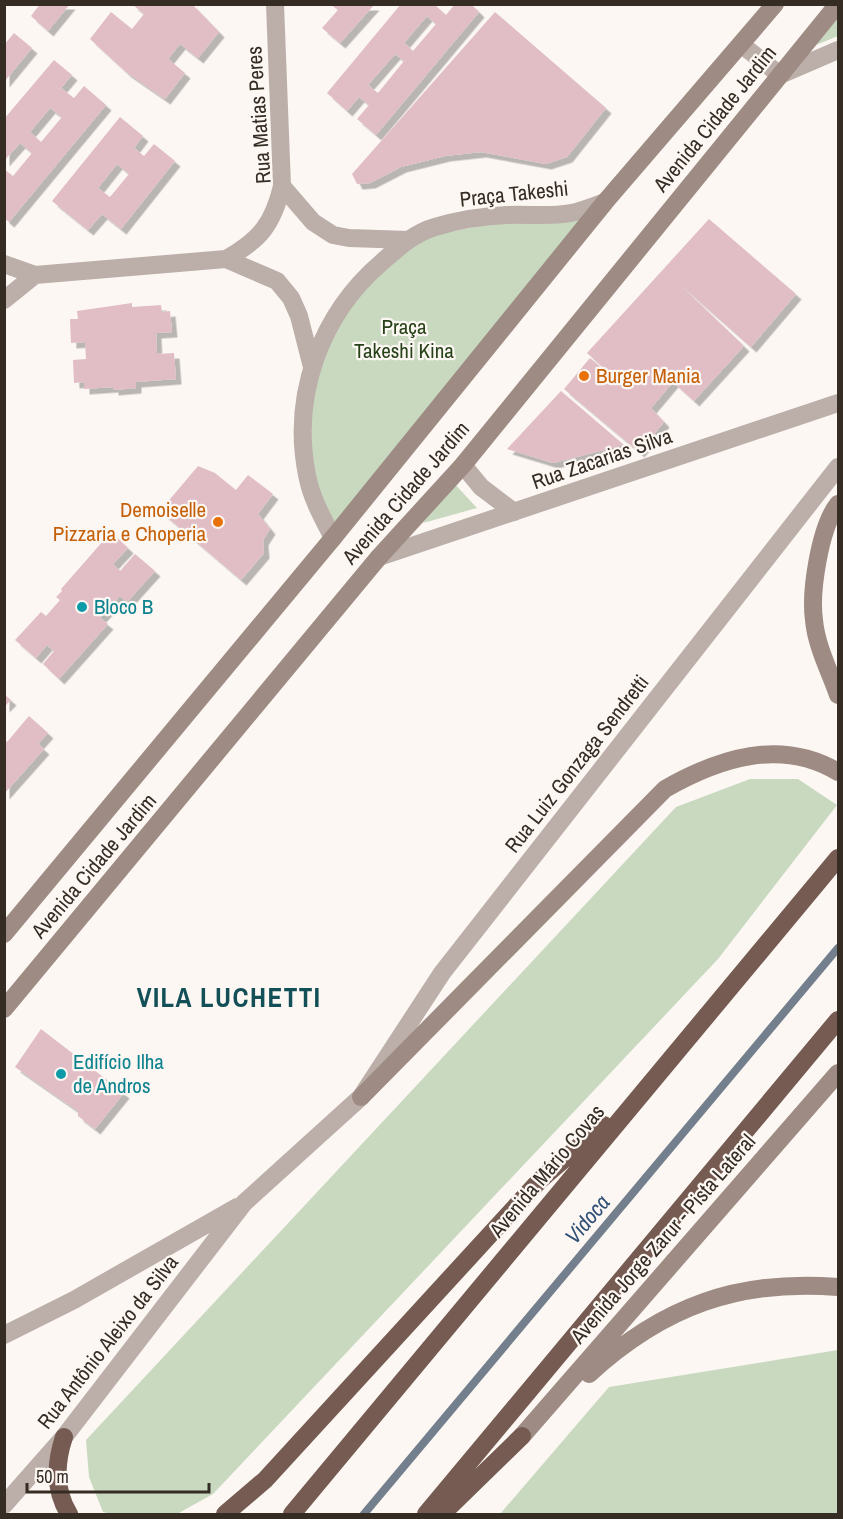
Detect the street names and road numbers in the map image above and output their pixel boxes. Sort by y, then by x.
street label: Avenida Cidade Jardim [646,39,783,199]
street label: Rua Matias Peres [239,45,278,185]
street label: Praça Takeshi [458,173,570,214]
street label: Avenida Cidade Jardim [335,415,476,571]
street label: Rua Zacarias Silva [528,421,676,496]
street label: Rua Luiz Gonzaga Sendretti [498,669,655,859]
street label: Avenida Cidade Jardim [24,787,163,945]
street label: Avenida Mário Covas [482,1098,611,1244]
street label: Avenida Jorge Zarur - Pista Lateral [563,1128,762,1350]
street label: Rua Antônio Aleixo da Silva [30,1248,185,1435]

